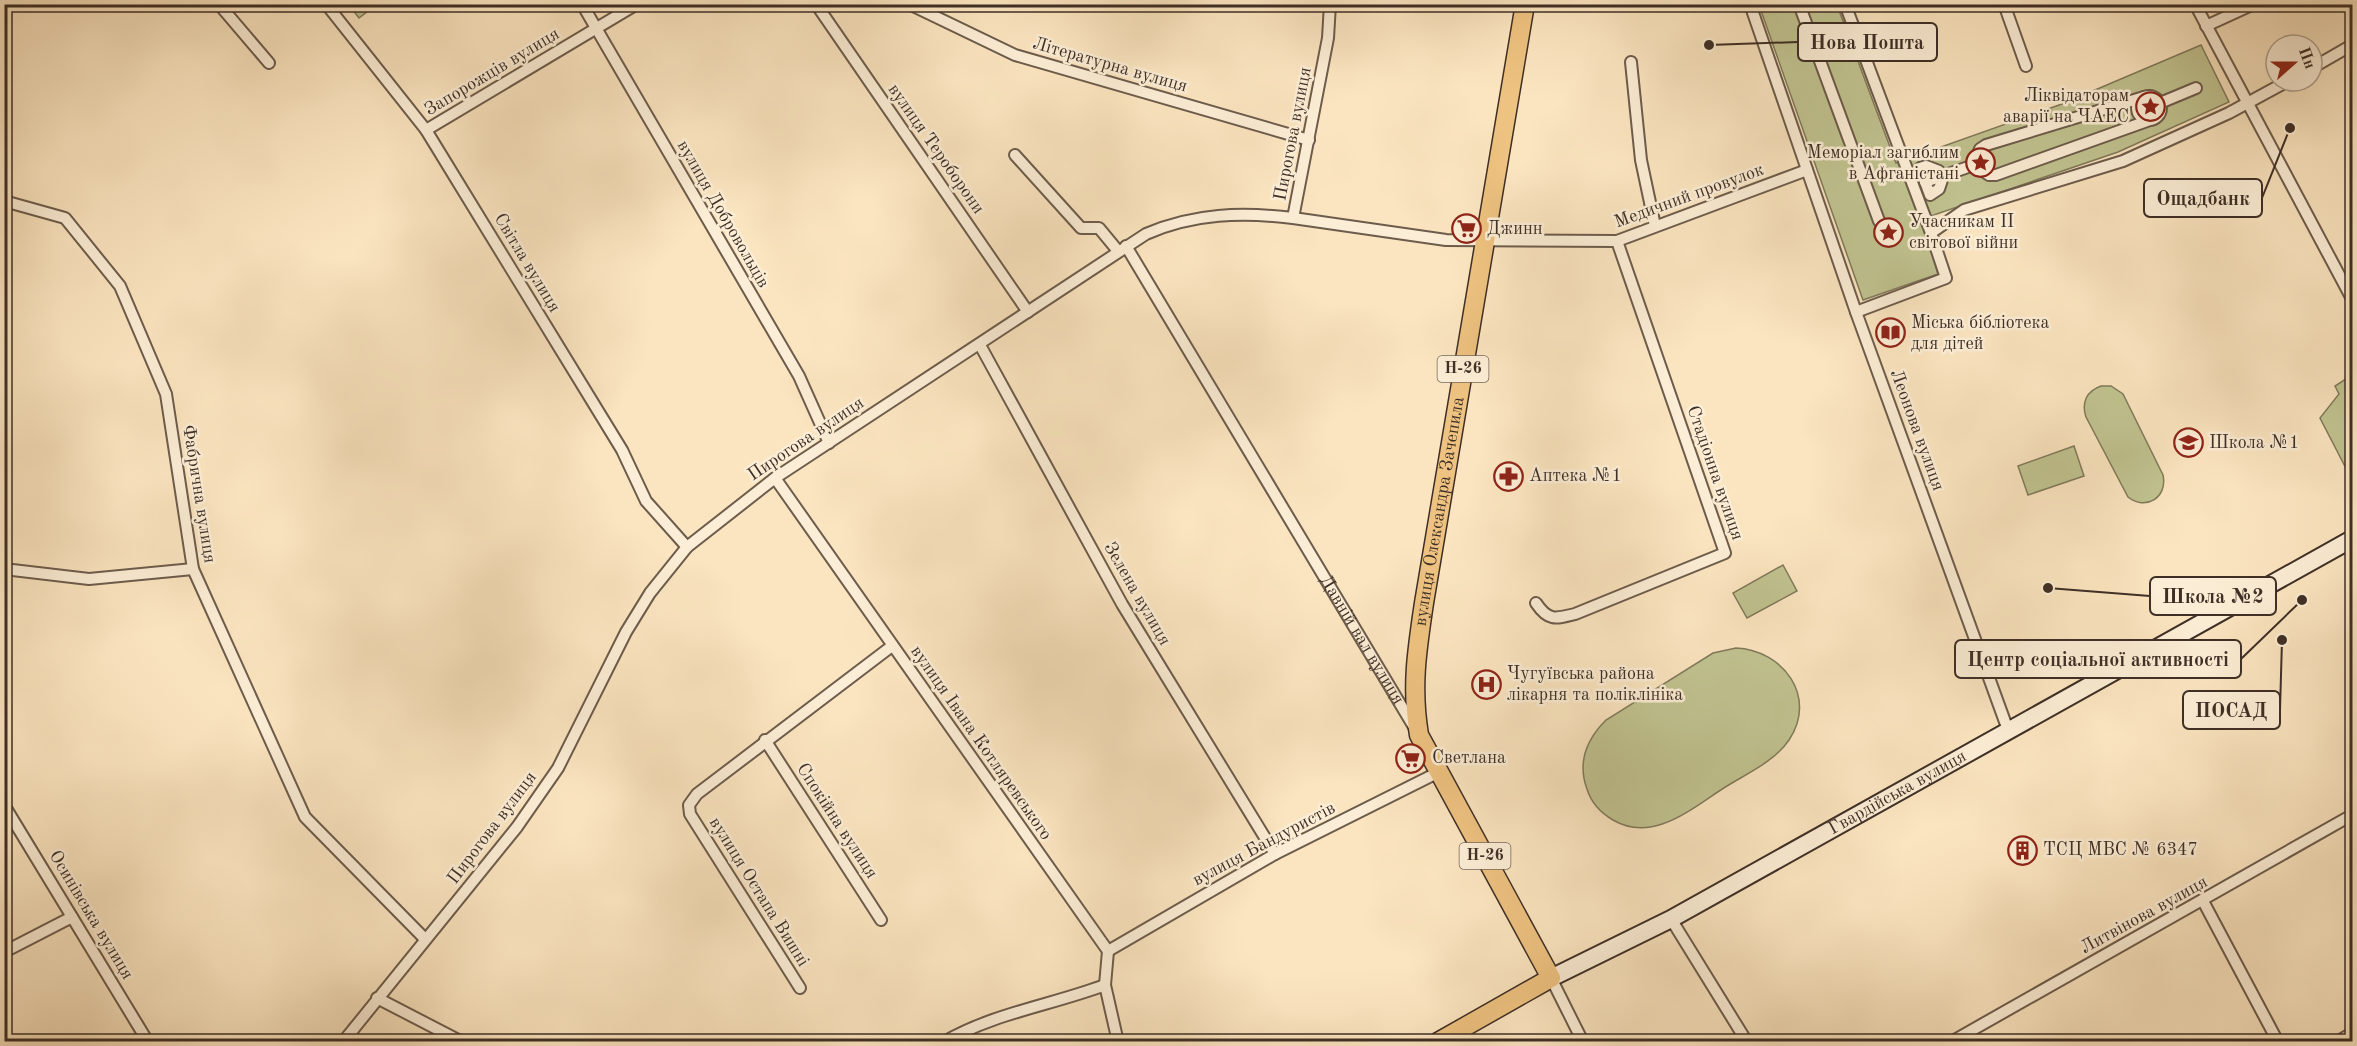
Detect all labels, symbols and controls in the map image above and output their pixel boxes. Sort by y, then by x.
callout: Нова Пошта [1798,23,1937,61]
street label: Запорожців вулиця [422,25,562,119]
north arrow [2264,33,2324,93]
street label: Літературна вулиця [1031,34,1189,96]
text: Нова Пошта [1810,34,1924,54]
text: Пн [2295,45,2318,72]
street label: Пирогова вулиця [1271,66,1315,202]
street label: вулиця Тероборони [884,81,988,217]
place label: Ліквідаторам аварії на ЧАЕС [2003,87,2129,126]
place icon: Ліквідаторам аварії на ЧАЕС [2134,90,2166,122]
street label: вулиця Добровольців [673,137,773,291]
place label: Меморіал загиблим в Афганістані [1807,144,1959,184]
place icon: Меморіал загиблим в Афганістані [1964,147,1996,179]
street label: Медичний провулок [1612,161,1766,231]
callout: Ощадбанк [2144,179,2262,217]
text: Ощадбанк [2156,190,2250,210]
street label: Світла вулиця [490,210,564,316]
supermarket icon: Джинн [1450,213,1482,245]
place label: Учасникам II світової війни [1909,213,2018,252]
place icon: Учасникам II світової війни [1872,216,1904,248]
place label: Джинн [1487,220,1543,238]
place label: Міська бібліотека для дітей [1911,314,2050,353]
library icon: Міська бібліотека для дітей [1874,317,1906,349]
road number: Н-26 [1438,356,1488,382]
street label: Леонова вулиця [1887,367,1947,493]
street label: Пирогова вулиця [745,394,867,484]
street label: вулиця Олександра Зачепила [1412,395,1468,627]
street label: Стадіонна вулиця [1684,403,1746,543]
street label: Фабрична вулиця [179,424,219,564]
school or university icon: Школа №1 [2172,427,2204,459]
place label: Школа №1 [2209,434,2299,452]
pharmacy icon: Аптека №1 [1492,460,1524,492]
place label: Аптека №1 [1529,467,1622,485]
street label: Зелена вулиця [1100,539,1174,649]
street label: Давній вал вулиця [1316,572,1407,708]
callout: Школа №2 [2150,577,2276,615]
text: Школа №2 [2162,588,2264,608]
callout: Центр соціальної активності [1955,640,2241,678]
street label: вулиця Івана Котляревського [907,643,1055,843]
text: Центр соціальної активності [1967,651,2229,671]
place label: Чугуївська района лікарня та поліклініка [1507,665,1683,704]
hospital icon: Чугуївська района лікарня та поліклініка [1470,668,1502,700]
callout: ПОСАД [2183,691,2280,729]
text: ПОСАД [2195,702,2267,722]
supermarket icon: Светлана [1395,742,1427,774]
street label: Гвардійська вулиця [1825,747,1969,838]
place label: Светлана [1432,749,1506,767]
street label: Спокійна вулиця [793,760,881,882]
street label: Пирогова вулиця [444,768,540,888]
street label: вулиця Бандуристів [1190,799,1338,889]
street label: вулиця Остапа Вишні [706,814,812,970]
building icon: ТСЦ МВС № 6347 [2006,834,2038,866]
place label: ТСЦ МВС № 6347 [2043,841,2198,859]
road number: Н-26 [1460,843,1510,869]
street label: Осинівська вулиця [45,847,137,983]
street label: Литвінова вулиця [2077,873,2211,957]

